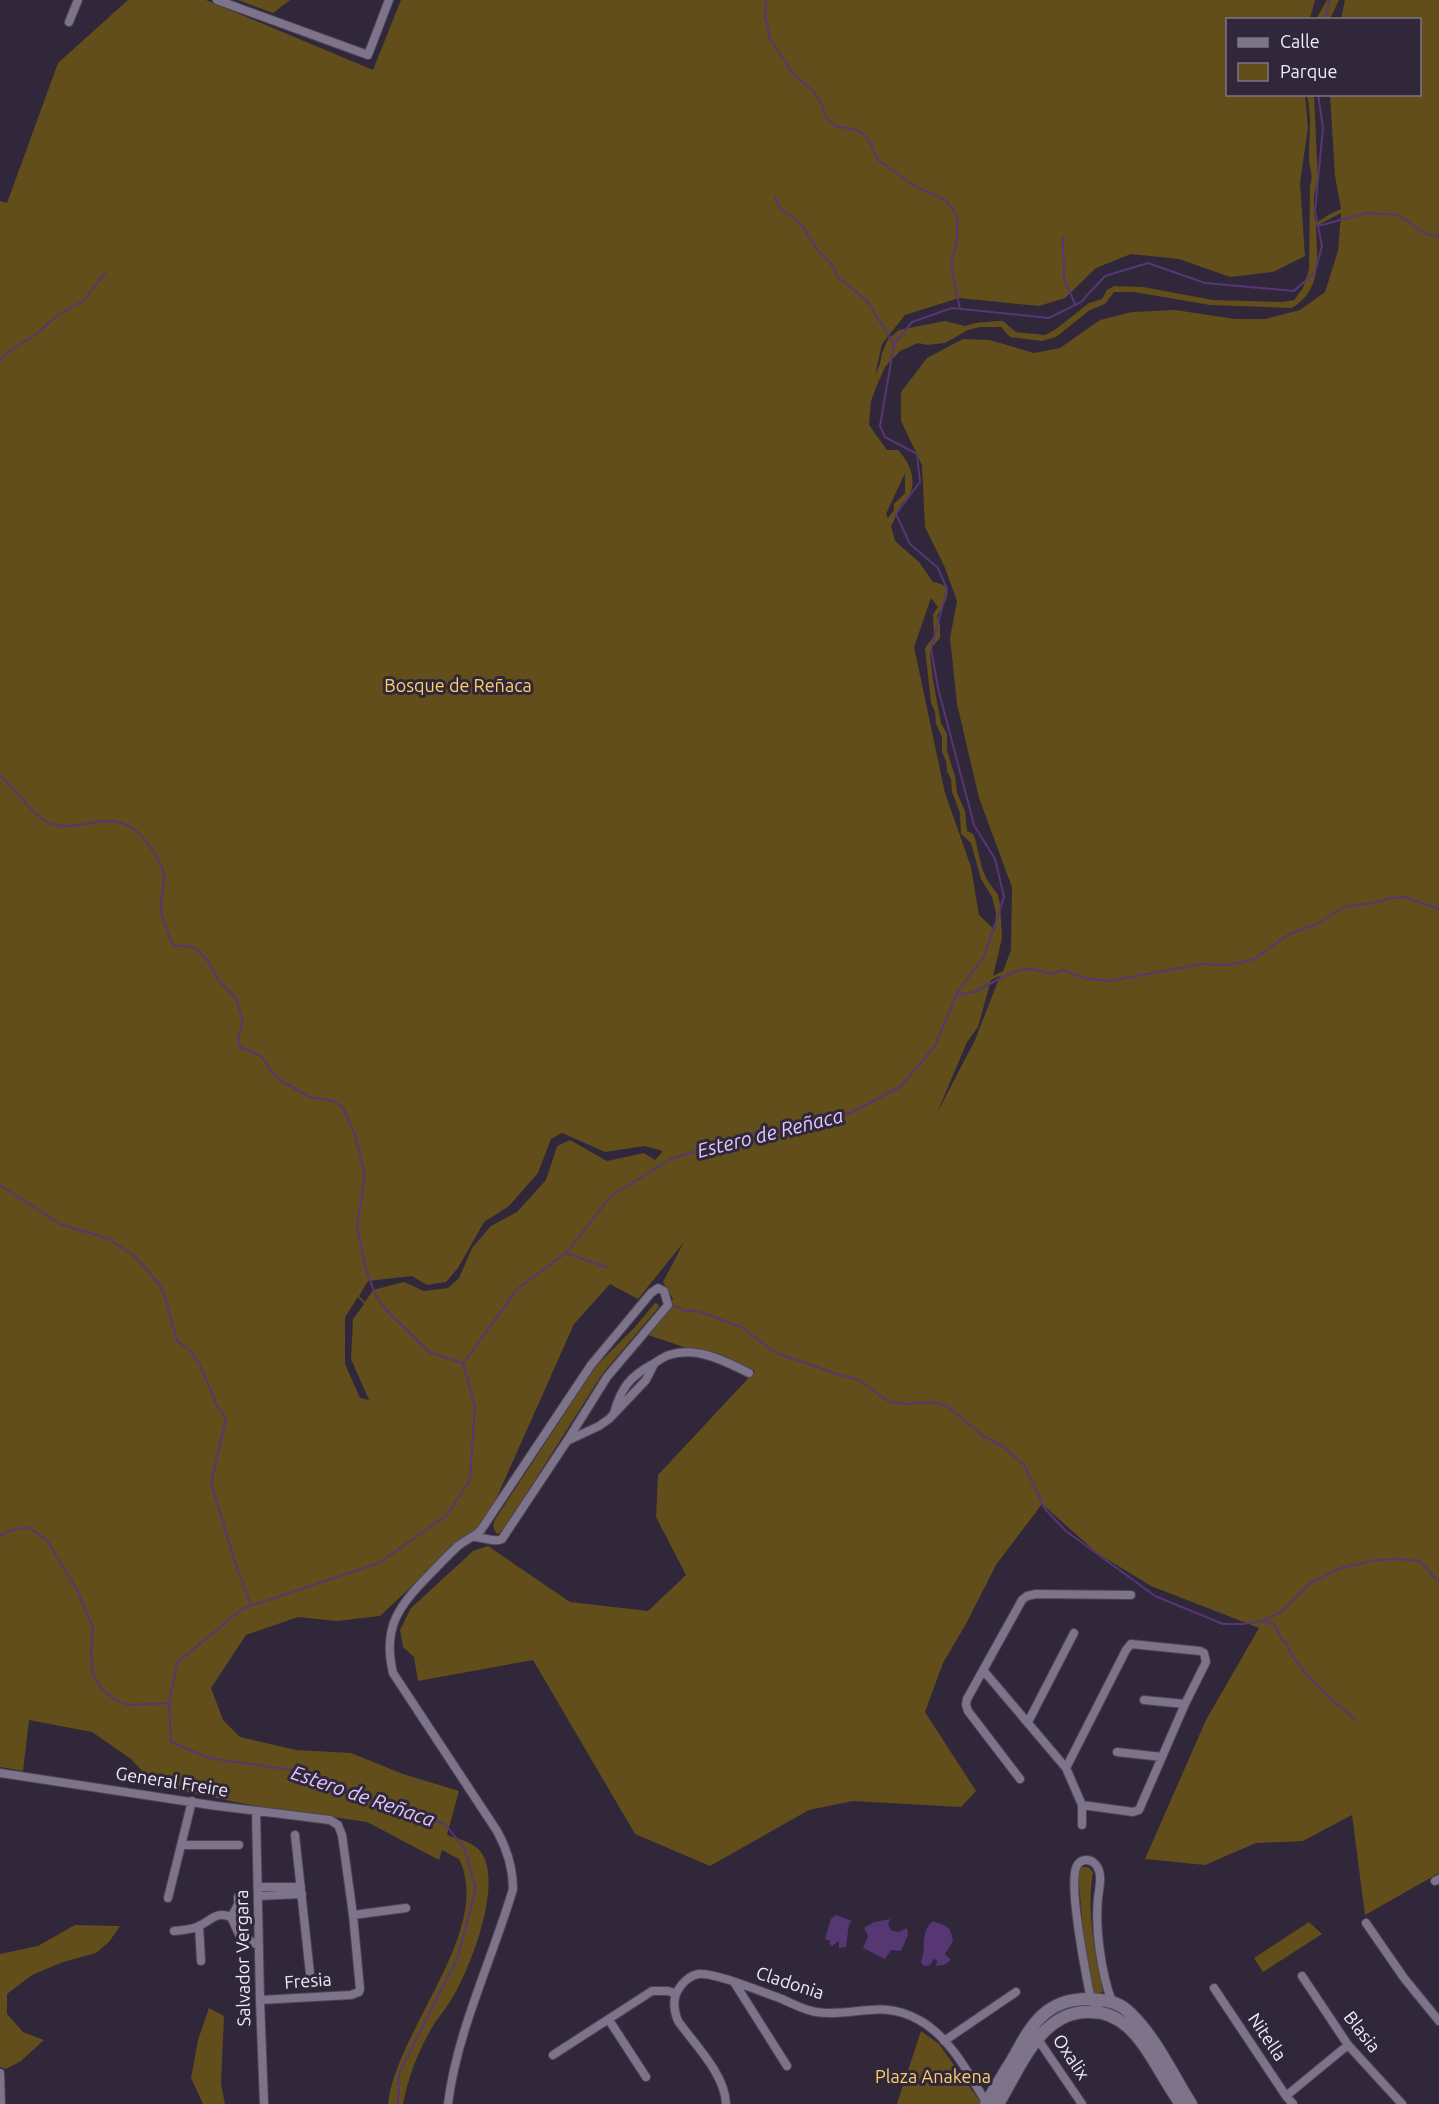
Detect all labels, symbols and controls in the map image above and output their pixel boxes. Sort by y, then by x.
legend [1226,18,1421,96]
text: Calle [1280,31,1320,51]
text: Parque [1280,61,1337,81]
park label: Bosque de Reñaca [384,675,532,695]
water label: Estero de Reñaca [694,1103,846,1162]
water label: Estero de Reñaca [288,1760,438,1831]
street label: General Freire [114,1762,230,1800]
street label: Salvador Vergara [231,1890,253,2026]
street label: Cladonia [754,1962,827,2002]
street label: Fresia [284,1968,332,1992]
street label: Blasia [1340,2007,1385,2056]
street label: Nitella [1245,2009,1291,2064]
street label: Oxalix [1049,2030,1094,2083]
park label: Plaza Anakena [875,2066,991,2086]

